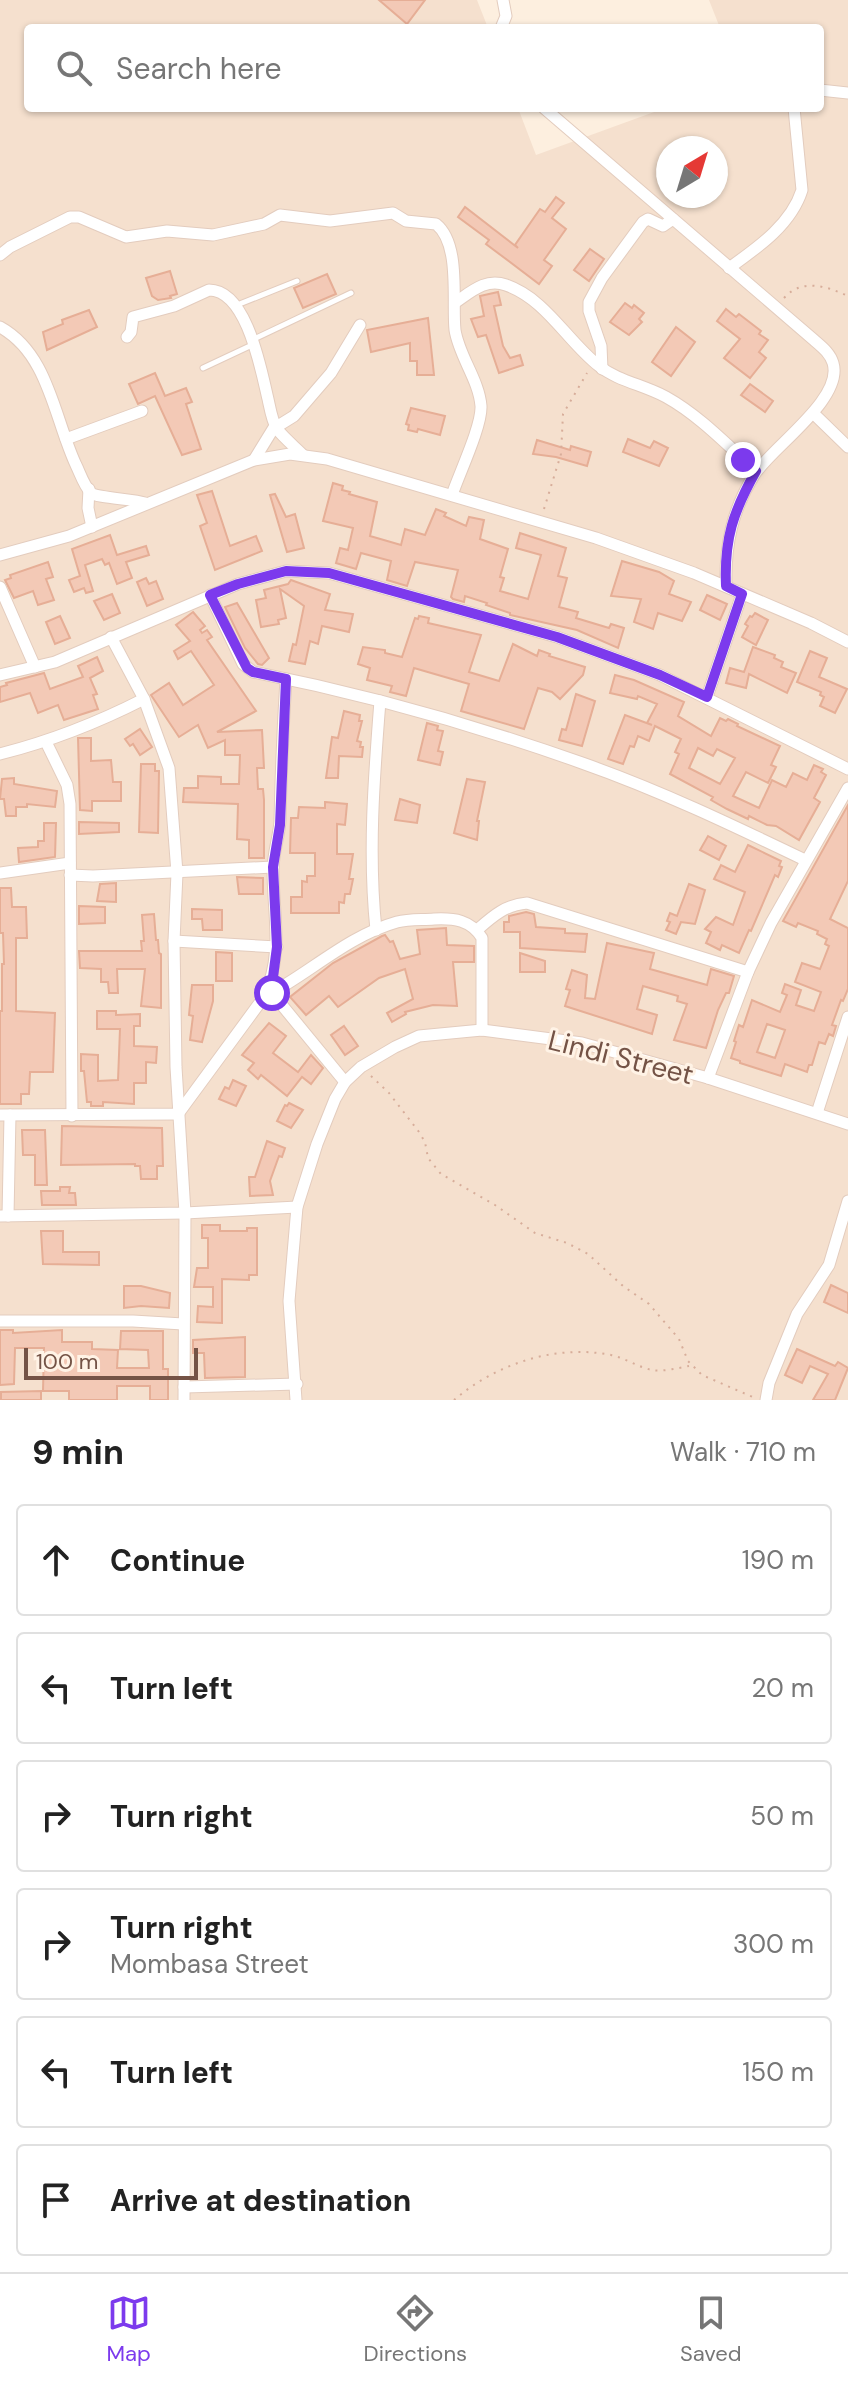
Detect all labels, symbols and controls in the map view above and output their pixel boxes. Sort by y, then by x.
search box [24,24,824,112]
icon: search [52,46,96,90]
text: Search here [116,49,282,88]
north arrow [656,136,728,208]
route end [725,442,761,478]
route start [254,975,290,1011]
street label: Lindi Street [544,1022,697,1093]
scale bar [24,1344,198,1380]
text: 100 m [36,1347,98,1376]
text: 9 min [32,1430,124,1475]
text: Walk · 710 m [670,1435,816,1469]
icon: ahead [34,1538,78,1582]
text: Continue [110,1541,245,1580]
text: 190 m [742,1543,814,1577]
icon: left [34,1666,78,1710]
text: Turn left [110,1669,233,1708]
text: 20 m [751,1671,814,1705]
icon: right [34,1794,78,1838]
text: Turn right [110,1797,253,1836]
text: 50 m [750,1799,814,1833]
text: Turn right [110,1908,253,1947]
icon: right [34,1922,78,1966]
text: 300 m [733,1927,814,1961]
text: Mombasa Street [110,1947,309,1981]
icon: left [34,2050,78,2094]
text: Turn left [110,2053,233,2092]
text: 150 m [742,2055,814,2089]
icon: arrive [34,2178,78,2222]
text: Arrive at destination [110,2181,411,2220]
tab: Map [106,2291,151,2368]
tab: Directions [364,2291,467,2368]
tab: Saved [680,2291,742,2368]

